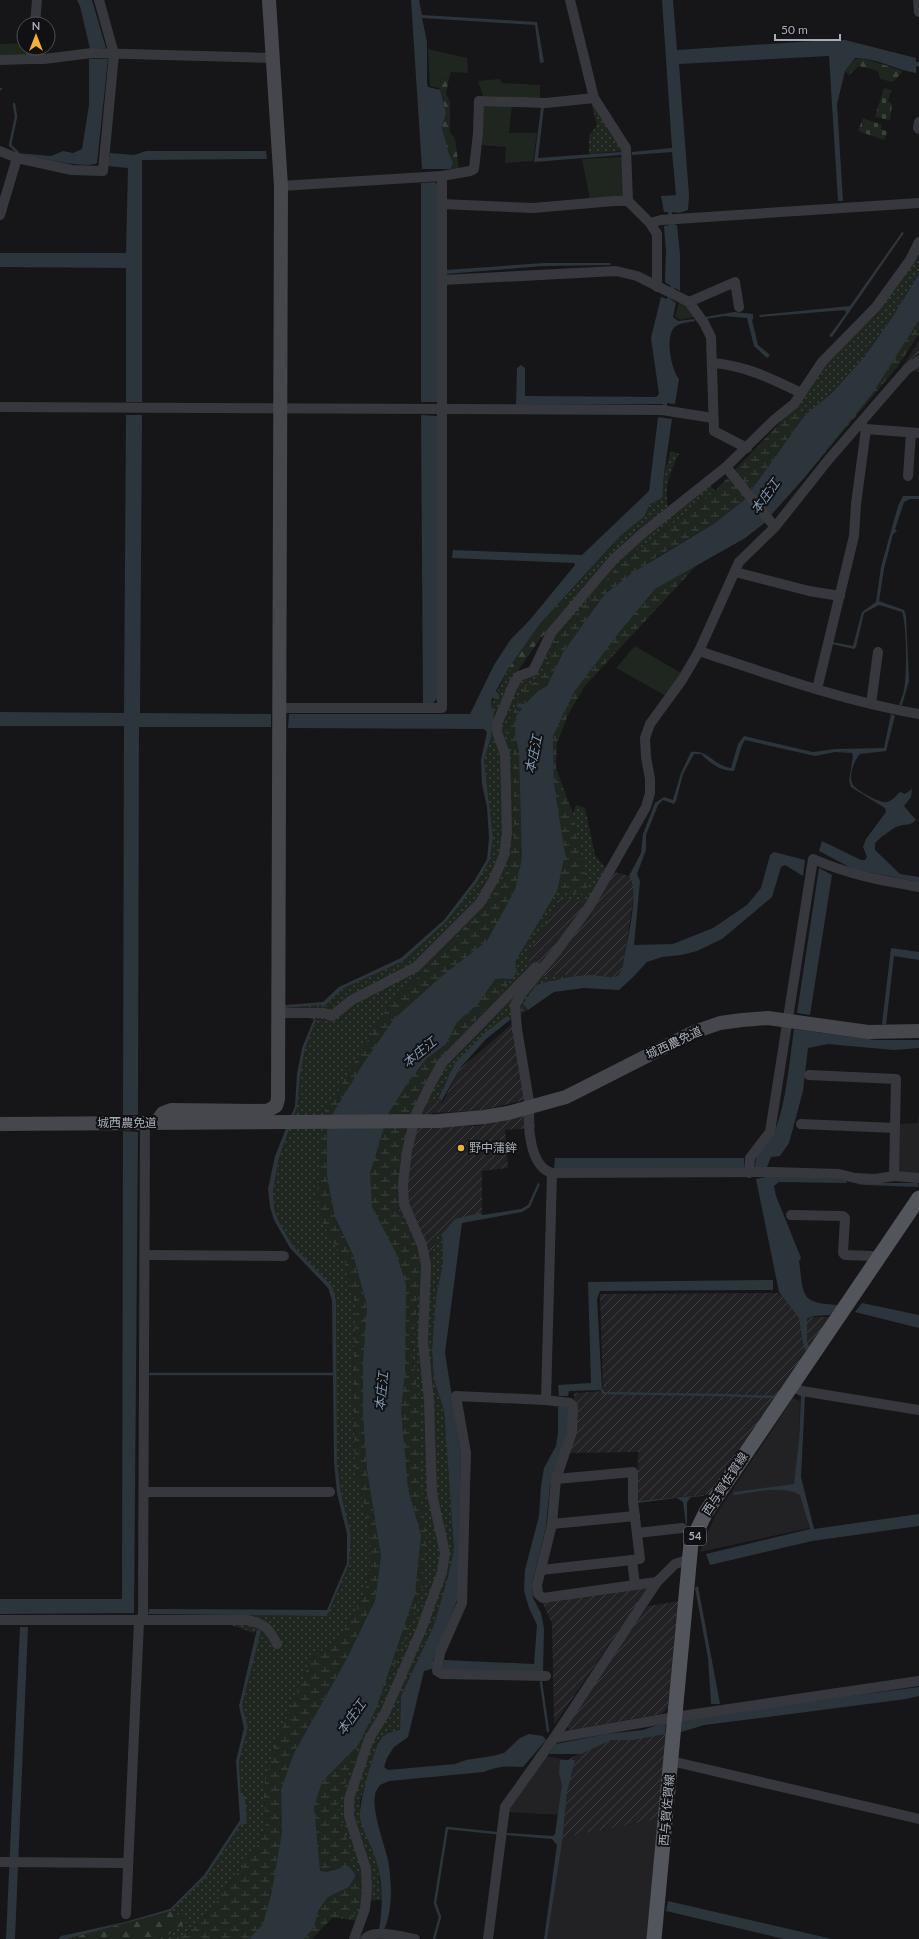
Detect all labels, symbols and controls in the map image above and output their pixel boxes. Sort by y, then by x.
north arrow [16,16,56,56]
scale bar [775,16,840,42]
text: N [32,19,40,32]
text: 50 m [781,22,808,37]
water label: 本庄江 [747,474,784,516]
water label: 本庄江 [521,731,545,775]
street label: 城西農免道 [643,1023,704,1062]
water label: 本庄江 [399,1032,441,1070]
street label: 城西農免道 [97,1115,157,1130]
place label: 野中蒲鉾 [469,1140,517,1155]
marker: 野中蒲鉾 [456,1143,466,1153]
water label: 本庄江 [371,1369,391,1411]
street label: 西与賀佐賀線 [699,1449,750,1518]
road number: 54 [684,1527,706,1545]
water label: 本庄江 [333,1695,370,1737]
street label: 西与賀佐賀線 [656,1773,677,1846]

